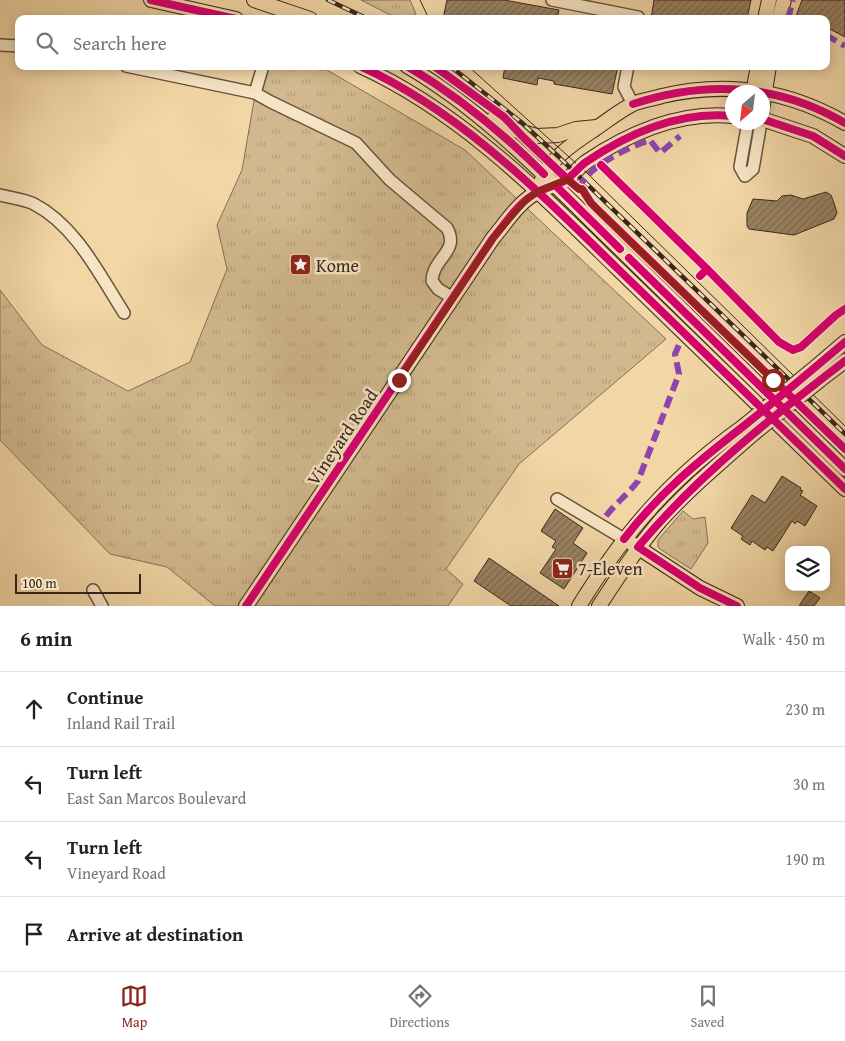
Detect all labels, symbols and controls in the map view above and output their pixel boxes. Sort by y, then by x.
search box [15,15,830,70]
icon: search [33,29,61,57]
text: Search here [73,29,167,57]
north arrow [725,85,770,130]
place label: Kome [316,252,359,279]
place icon: Kome [288,253,312,277]
route end [388,369,411,392]
route start [762,369,785,392]
street label: Vineyard Road [300,383,384,491]
map controls [785,546,830,591]
button: layers [785,546,830,591]
place label: 7-Eleven [578,555,643,582]
supermarket icon: 7-Eleven [550,556,574,580]
scale bar [15,571,141,594]
text: 100 m [22,573,57,593]
text: 6 min [20,623,72,654]
text: Walk · 450 m [742,627,825,651]
text: Continue [67,683,144,711]
icon: ahead [20,695,48,723]
text: 230 m [785,697,825,721]
text: Inland Rail Trail [67,711,175,735]
text: Turn left [67,758,142,786]
icon: left [20,770,48,798]
text: 30 m [793,772,825,796]
text: East San Marcos Boulevard [67,786,246,810]
text: Turn left [67,833,142,861]
icon: left [20,845,48,873]
text: 190 m [785,847,825,871]
text: Vineyard Road [67,861,166,885]
icon: arrive [20,920,48,948]
text: Arrive at destination [67,920,243,948]
tab: Map [120,982,148,1032]
tab: Directions [389,982,450,1032]
tab: Saved [691,982,725,1032]

